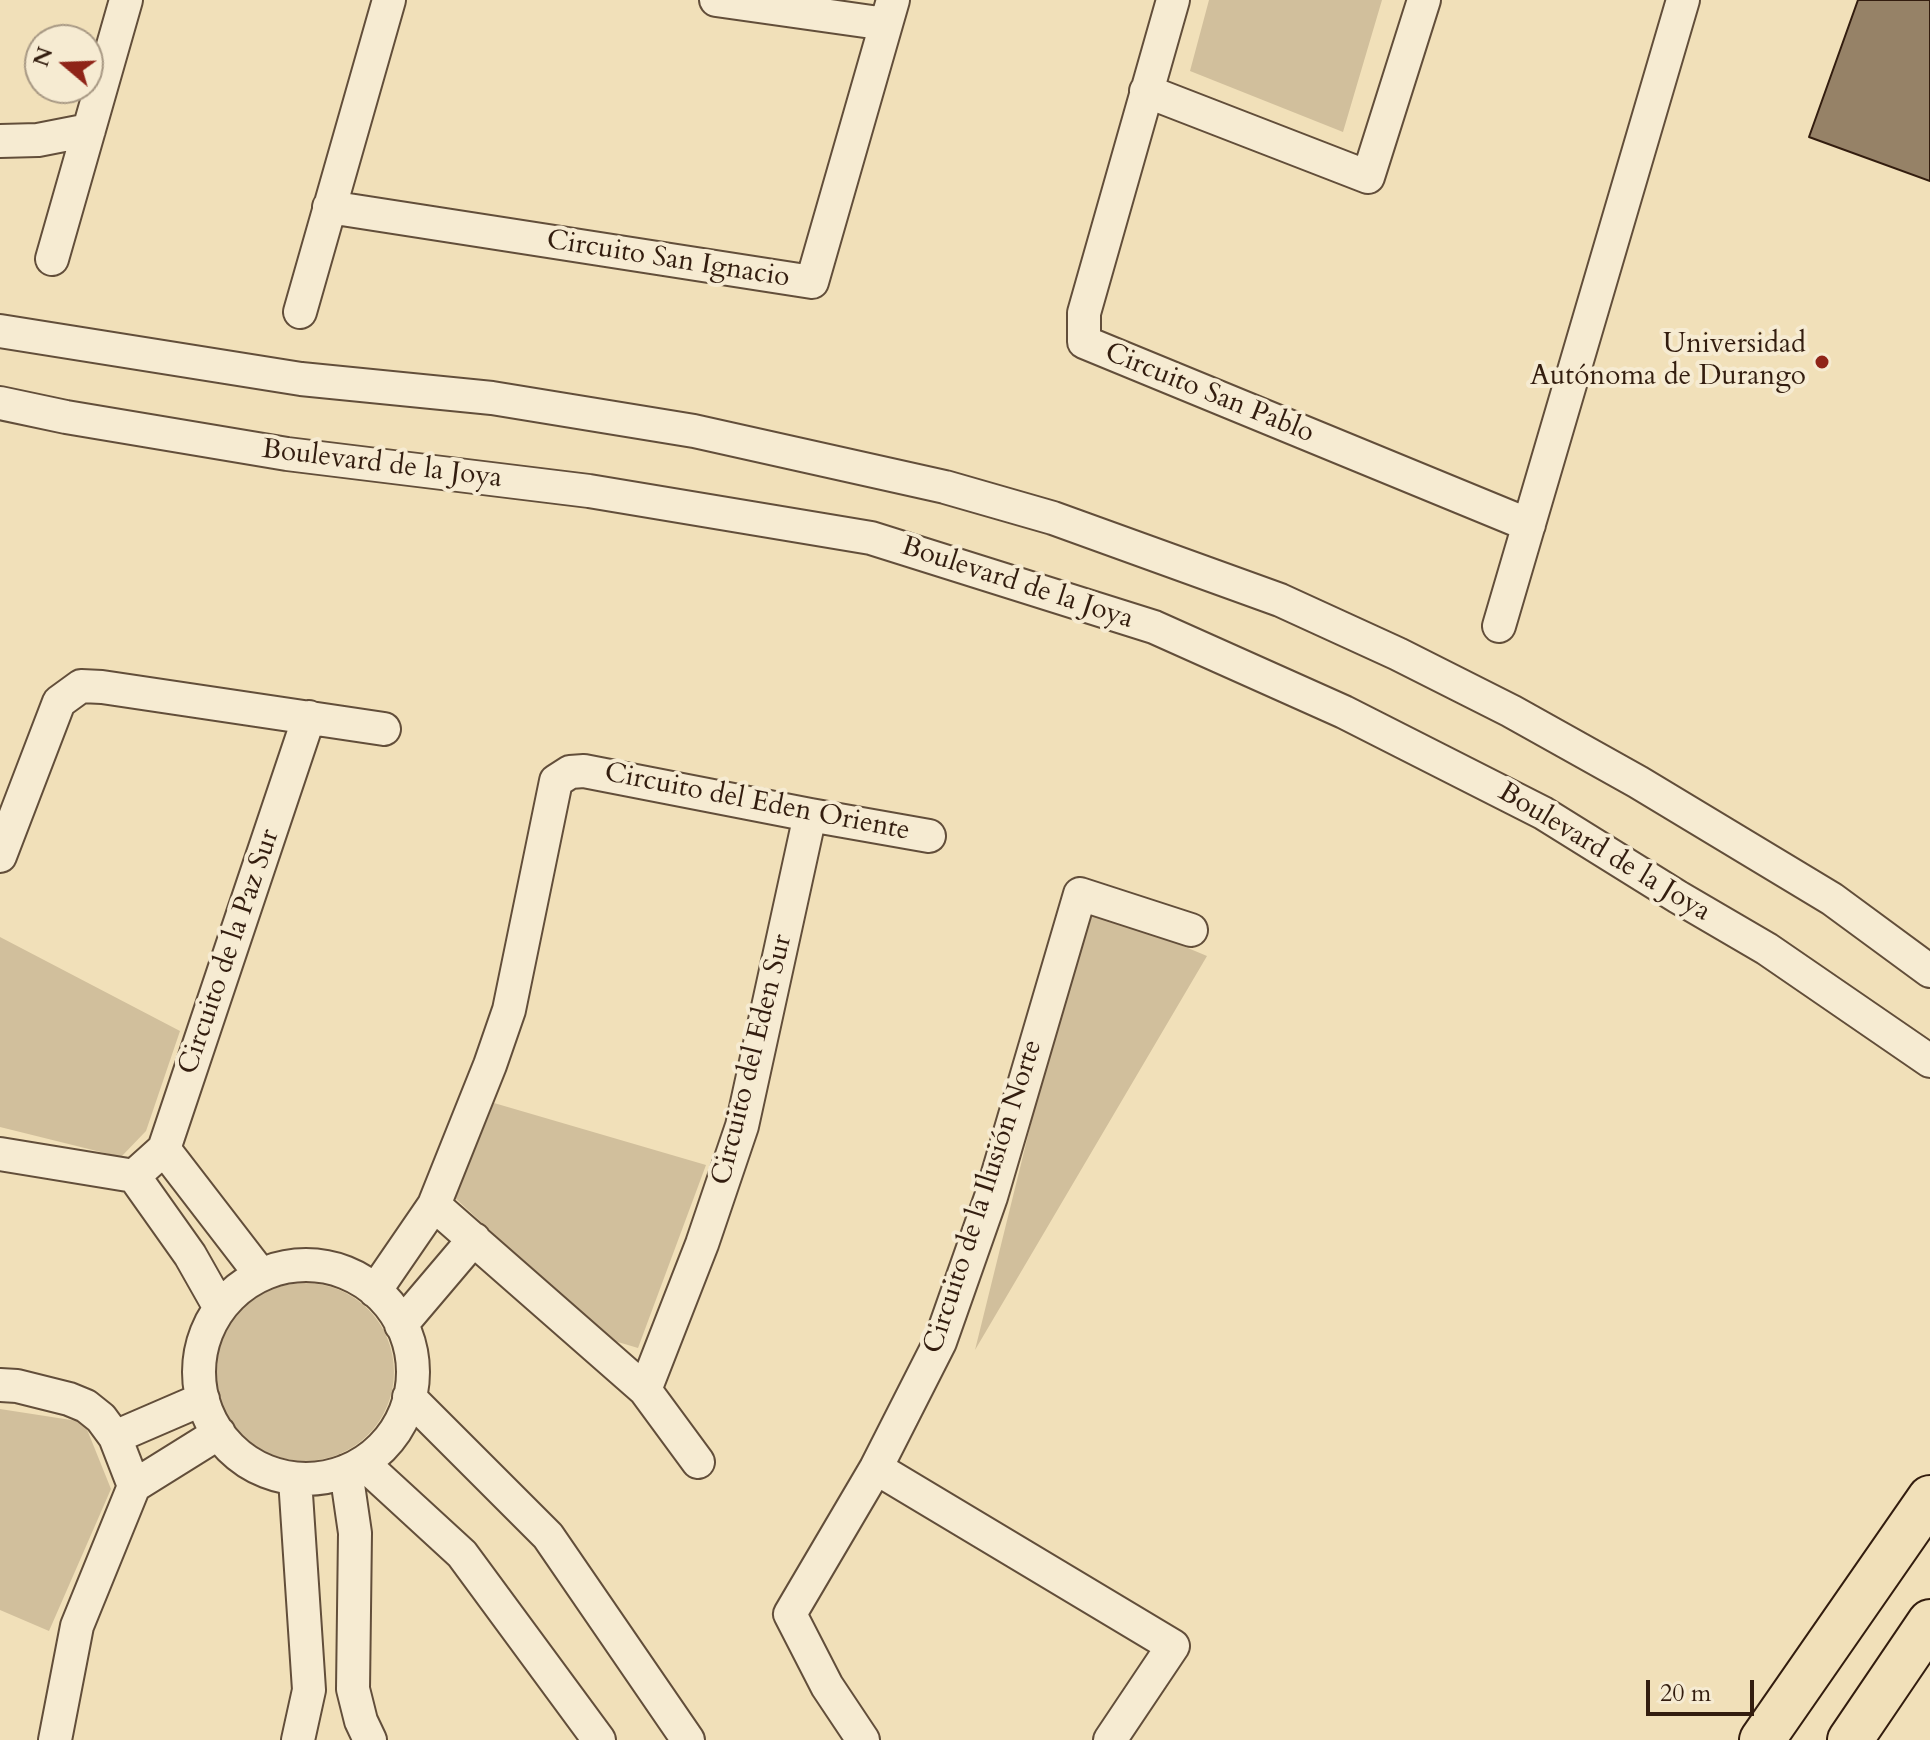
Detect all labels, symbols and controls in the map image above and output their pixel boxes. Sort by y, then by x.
north arrow [24,24,104,104]
text: N [26,43,60,71]
street label: Circuito San Ignacio [544,224,792,296]
place label: Universidad Autónoma de Durango [1530,329,1806,395]
street label: Circuito San Pablo [1100,337,1318,451]
marker: Universidad Autónoma de Durango [1813,353,1831,371]
street label: Boulevard de la Joya [260,434,504,496]
street label: Boulevard de la Joya [897,531,1137,637]
street label: Circuito del Eden Oriente [602,757,912,849]
street label: Boulevard de la Joya [1492,776,1716,930]
street label: Circuito de la Paz Sur [172,825,288,1079]
street label: Circuito del Eden Sur [706,931,800,1189]
street label: Circuito de la Ilusión Norte [917,1036,1051,1358]
scale bar [1650,1664,1758,1714]
text: 20 m [1660,1677,1711,1710]

